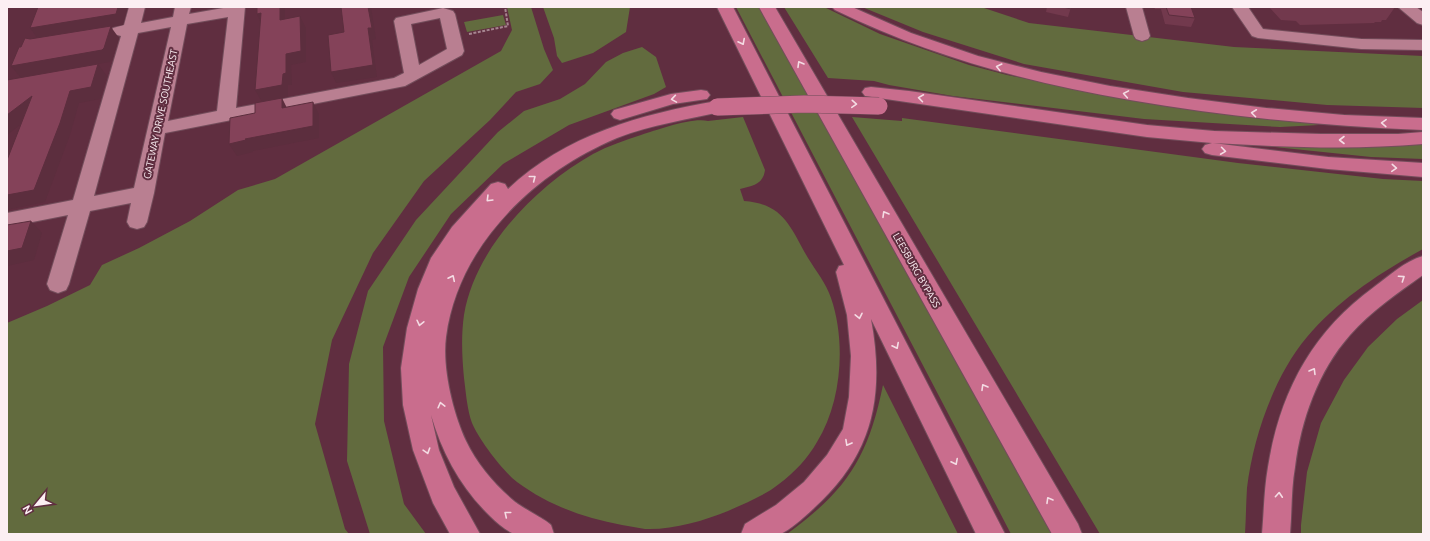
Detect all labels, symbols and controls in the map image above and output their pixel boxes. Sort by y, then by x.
one-way arrow [738,38,745,45]
street label: GATEWAY DRIVE SOUTHEAST [141,48,180,180]
one-way arrow [797,61,804,68]
one-way arrow [995,64,1002,72]
one-way arrow [1123,90,1129,99]
one-way arrow [671,94,677,103]
one-way arrow [918,94,924,103]
one-way arrow [851,100,857,109]
one-way arrow [1251,108,1258,117]
one-way arrow [1381,118,1387,127]
one-way arrow [1339,136,1345,144]
one-way arrow [1220,146,1226,155]
one-way arrow [1391,164,1397,173]
one-way arrow [529,176,536,183]
one-way arrow [486,194,494,202]
one-way arrow [882,211,889,218]
street label: LEESBURG BYPASS [891,231,942,310]
one-way arrow [448,275,455,283]
one-way arrow [1398,275,1405,283]
one-way arrow [855,313,863,319]
one-way arrow [417,320,425,326]
one-way arrow [892,342,899,350]
one-way arrow [1308,368,1316,375]
one-way arrow [981,384,989,391]
one-way arrow [437,402,445,408]
one-way arrow [845,439,852,446]
one-way arrow [422,447,431,454]
one-way arrow [950,458,958,466]
north arrow [16,485,56,525]
one-way arrow [1274,492,1283,498]
one-way arrow [1046,497,1053,504]
text: N [20,503,34,516]
one-way arrow [504,511,511,518]

